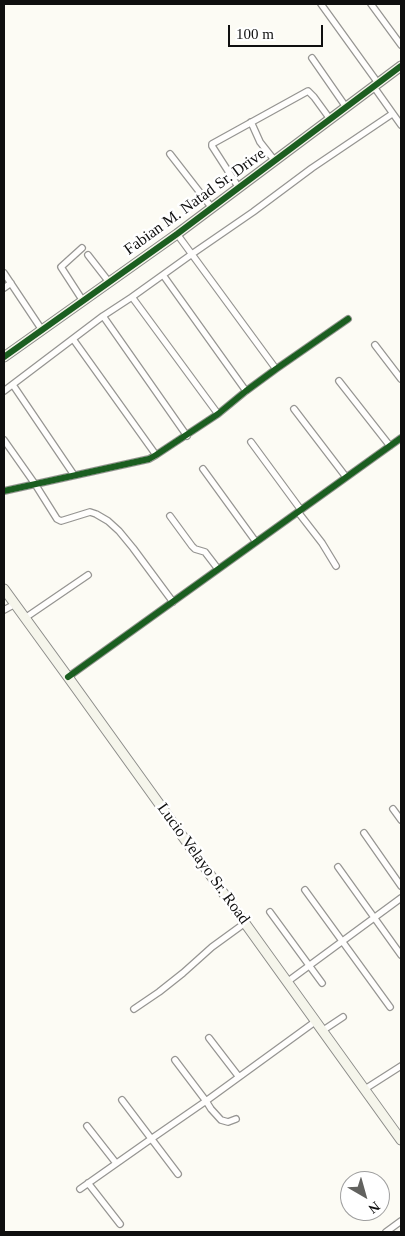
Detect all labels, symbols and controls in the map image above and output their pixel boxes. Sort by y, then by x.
scale bar [230,15,325,47]
text: 100 m [236,26,274,42]
street label: Fabian M. Natad Sr. Drive [121,144,269,260]
street label: Lucio Velayo Sr. Road [153,800,253,928]
north arrow [340,1171,390,1221]
text: N [365,1198,383,1216]

